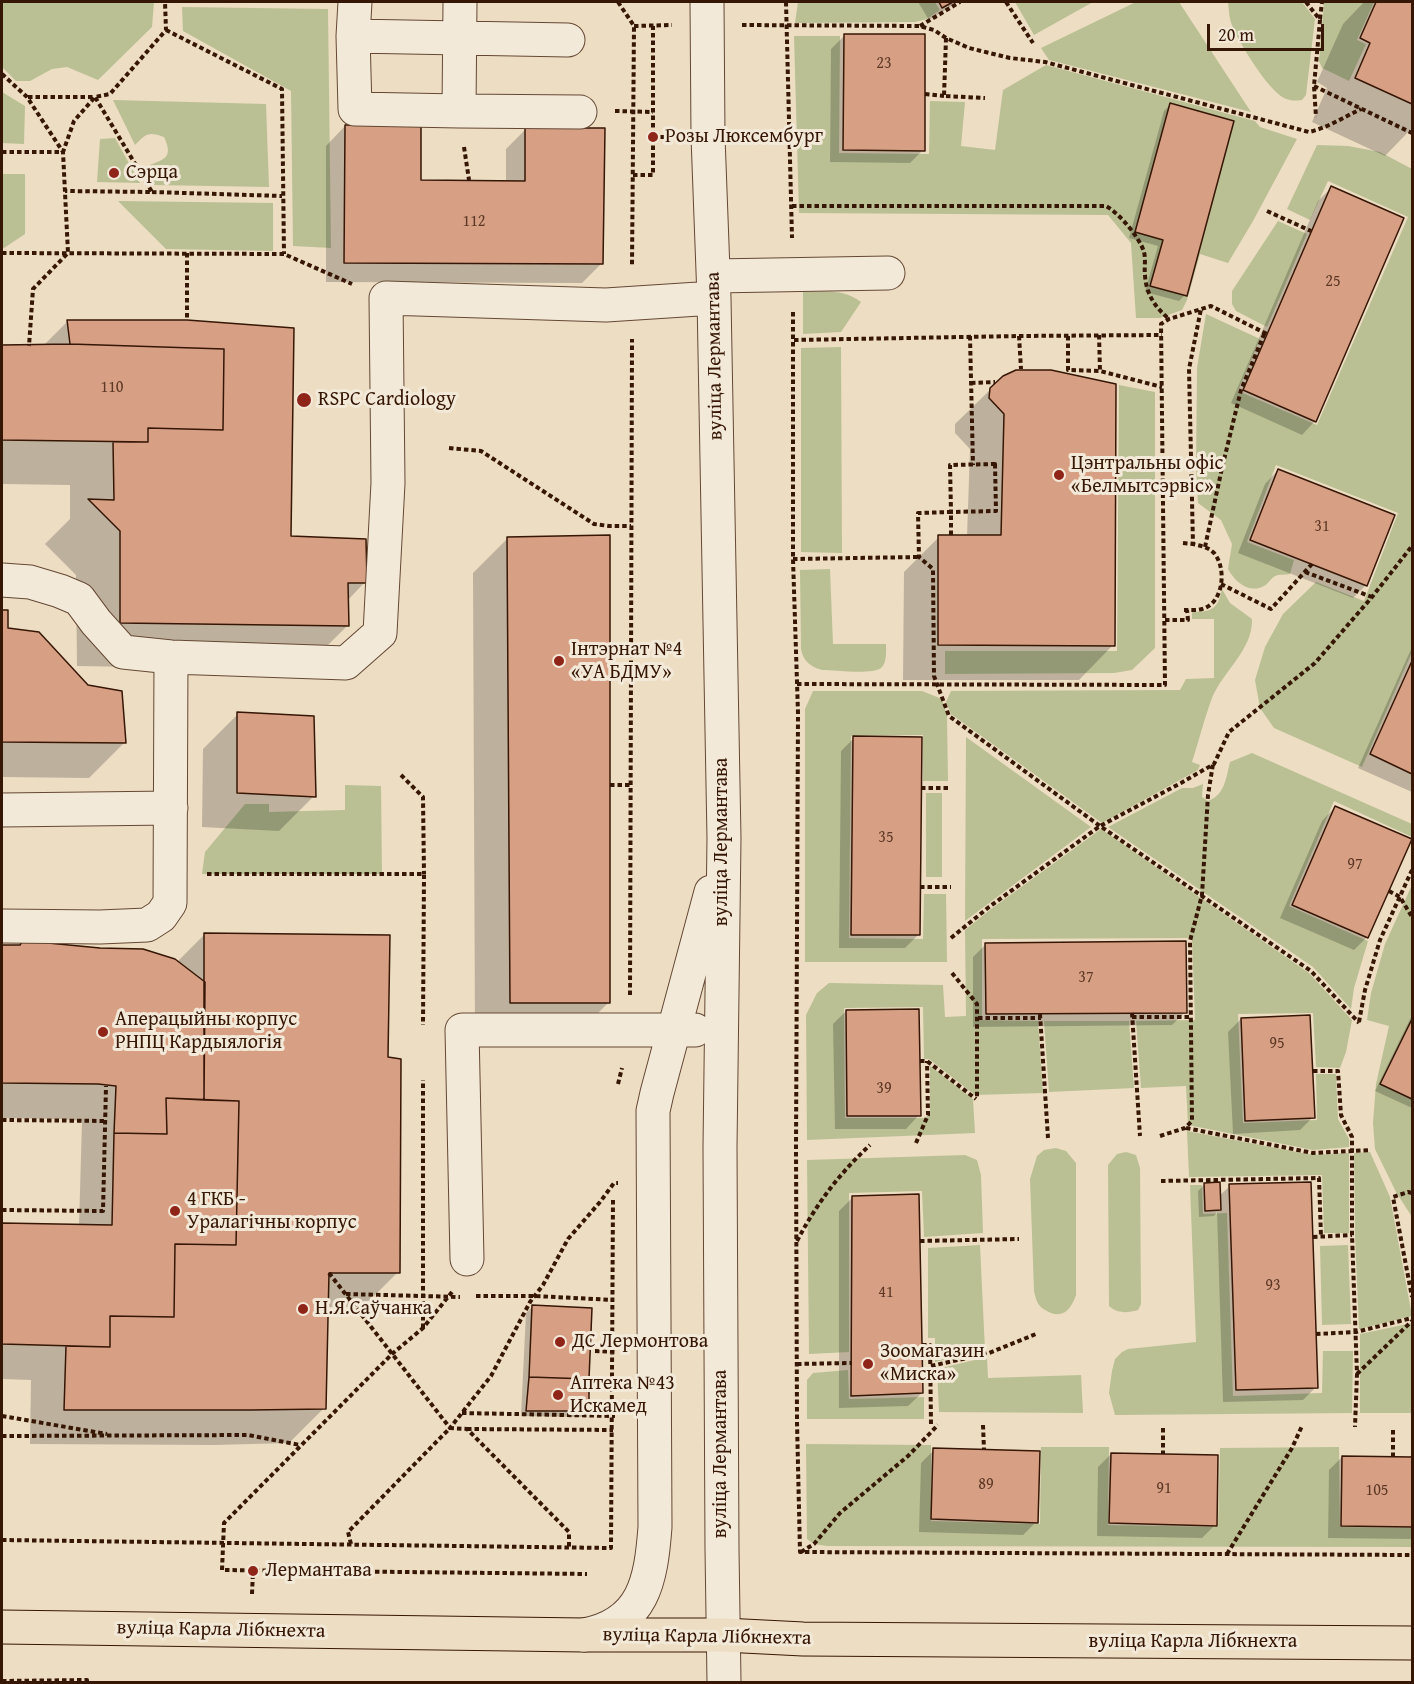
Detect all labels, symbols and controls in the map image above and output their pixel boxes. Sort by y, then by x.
scale bar [1210,12,1327,50]
text: 20 m [1218,21,1254,48]
house number: 23 [876,54,892,74]
place label: Розы Люксембург [665,125,823,149]
marker: Розы Люксембург [646,130,660,144]
place label: Сэрца [126,161,178,185]
marker: Сэрца [107,166,121,180]
house number: 112 [462,212,486,232]
street label: вуліца Лермантава [702,271,728,441]
house number: 25 [1325,272,1341,292]
house number: 110 [100,378,124,398]
place label: RSPC Cardiology [318,388,456,412]
marker: RSPC Cardiology [295,391,313,409]
place label: Цэнтральны офiс «Белмытсэрвіс» [1071,452,1223,499]
marker: Цэнтральны офiс «Белмытсэрвіс» [1052,468,1066,482]
house number: 31 [1314,517,1330,537]
place label: Інтэрнат №4 «УА БДМУ» [571,638,682,685]
marker: Інтэрнат №4 «УА БДМУ» [552,654,566,668]
street label: вуліца Лермантава [710,758,734,926]
house number: 35 [878,828,894,848]
house number: 97 [1347,855,1363,875]
house number: 37 [1078,968,1094,988]
place label: Аперацыйны корпус РНПЦ Кардыялогія [115,1008,297,1055]
marker: Аперацыйны корпус РНПЦ Кардыялогія [96,1025,110,1039]
house number: 95 [1269,1034,1285,1054]
house number: 39 [876,1079,892,1099]
place label: 4 ГКБ - Уралагічны корпус [187,1188,357,1235]
marker: 4 ГКБ - Уралагічны корпус [168,1204,182,1218]
house number: 93 [1265,1276,1281,1296]
house number: 41 [878,1283,894,1303]
place label: Н.Я.Саўчанка [315,1297,432,1321]
marker: Н.Я.Саўчанка [296,1302,310,1316]
place label: ДС Лермонтова [572,1330,708,1354]
marker: ДС Лермонтова [553,1335,567,1349]
place label: Зоомагазин «Миска» [880,1340,985,1387]
marker: Зоомагазин «Миска» [861,1357,875,1371]
street label: вуліца Лермантава [709,1370,733,1538]
place label: Аптека №43 Искамед [570,1372,675,1419]
marker: Аптека №43 Искамед [551,1388,565,1402]
house number: 89 [978,1475,994,1495]
house number: 91 [1156,1479,1172,1499]
house number: 105 [1365,1481,1389,1501]
place label: Лермантава [265,1559,372,1583]
marker: Лермантава [246,1564,260,1578]
street label: вуліца Карла Лібкнехта [116,1616,326,1644]
street label: вуліца Карла Лібкнехта [602,1623,812,1651]
street label: вуліца Карла Лібкнехта [1089,1630,1297,1654]

